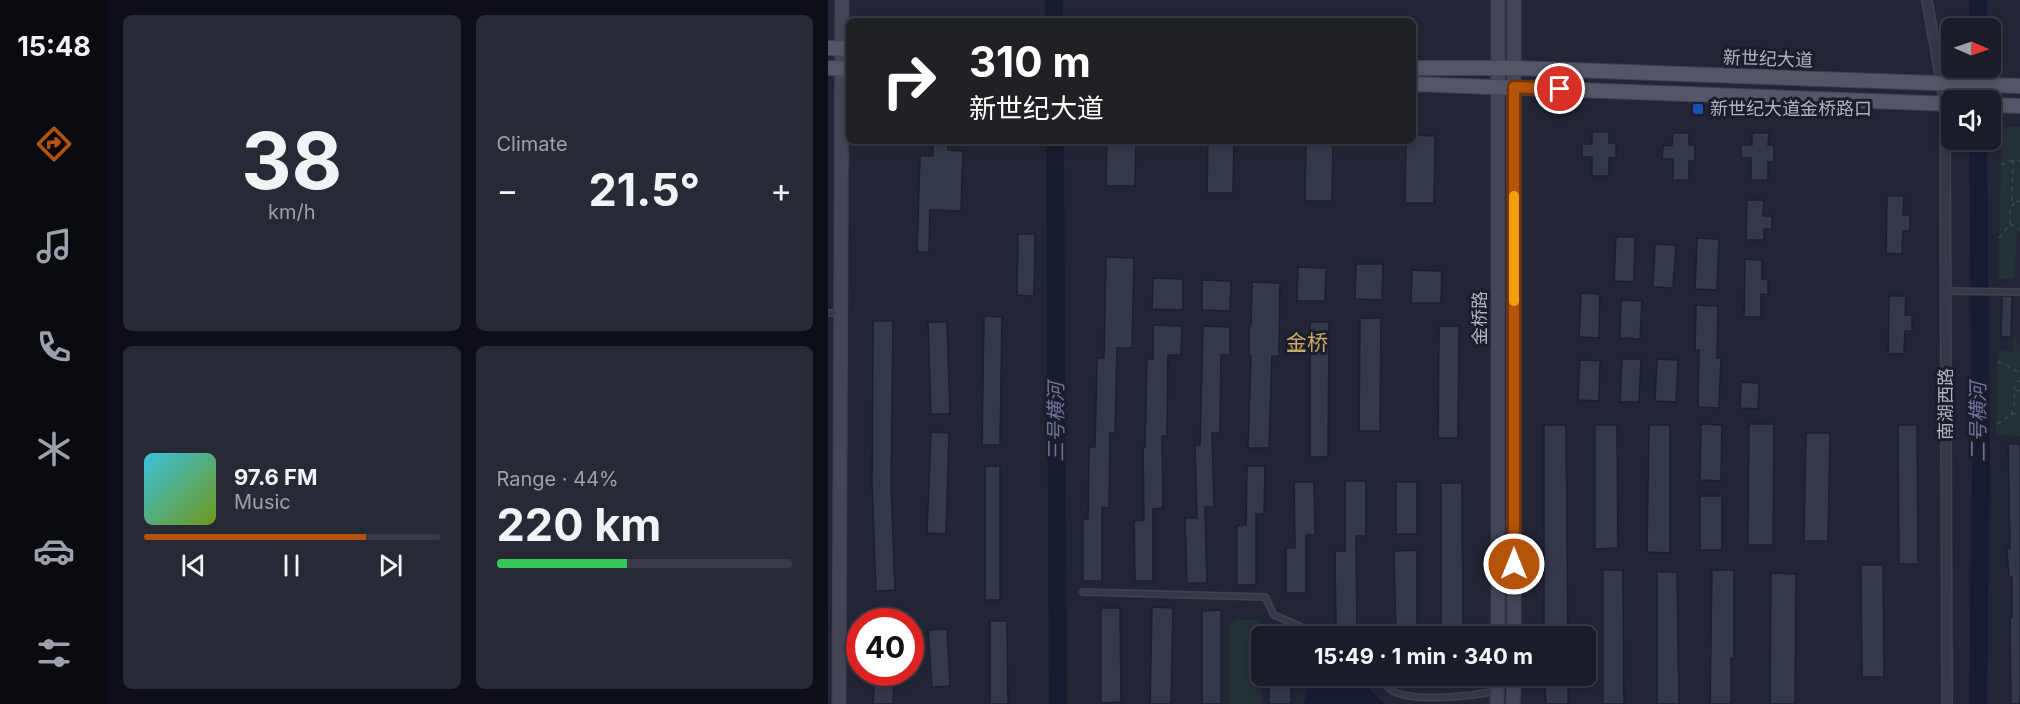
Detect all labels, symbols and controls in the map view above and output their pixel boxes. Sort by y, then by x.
north arrow [1941,18,2001,78]
map controls [1941,18,2001,150]
text: 15:48 [17,30,91,63]
text: 310 m [969,36,1091,87]
icon: right [870,42,948,120]
street label: 新世纪大道 [1723,46,1813,71]
pin [1534,63,1585,114]
icon: arrive [1543,72,1576,105]
button: sound [1941,90,2001,150]
text: 新世纪大道 [969,92,1104,125]
place label: 新世纪大道金桥路口 [1710,98,1872,119]
marker: 新世纪大道金桥路口 [1691,102,1705,116]
text: 38 [241,113,342,208]
icon: directions [33,123,75,165]
text: Climate [497,132,568,156]
text: 21.5° [588,162,700,217]
text: − [497,170,518,210]
text: + [770,170,792,210]
text: km/h [268,200,316,224]
icon: music [33,225,75,267]
street label: 金桥路 [1469,291,1490,345]
icon: phone [33,326,75,368]
district label: 金桥 [1286,330,1328,355]
street label: 南湖西路 [1935,368,1956,440]
water label: 三号横河 [1044,378,1068,462]
water label: 二号横河 [1966,378,1990,462]
icon: climate [33,428,75,470]
text: 97.6 FM [234,464,318,490]
text: Range · 44% [497,467,619,491]
text: Music [234,490,291,514]
text: 220 km [497,497,661,552]
icon: car [33,530,75,572]
position arrow [1482,532,1546,596]
icon: previous [177,549,210,582]
icon: pause [275,549,308,582]
icon: next [374,549,407,582]
speed limit sign: 40 [846,608,924,686]
icon: filters [33,632,75,674]
text: 15:49 · 1 min · 340 m [1314,643,1533,669]

